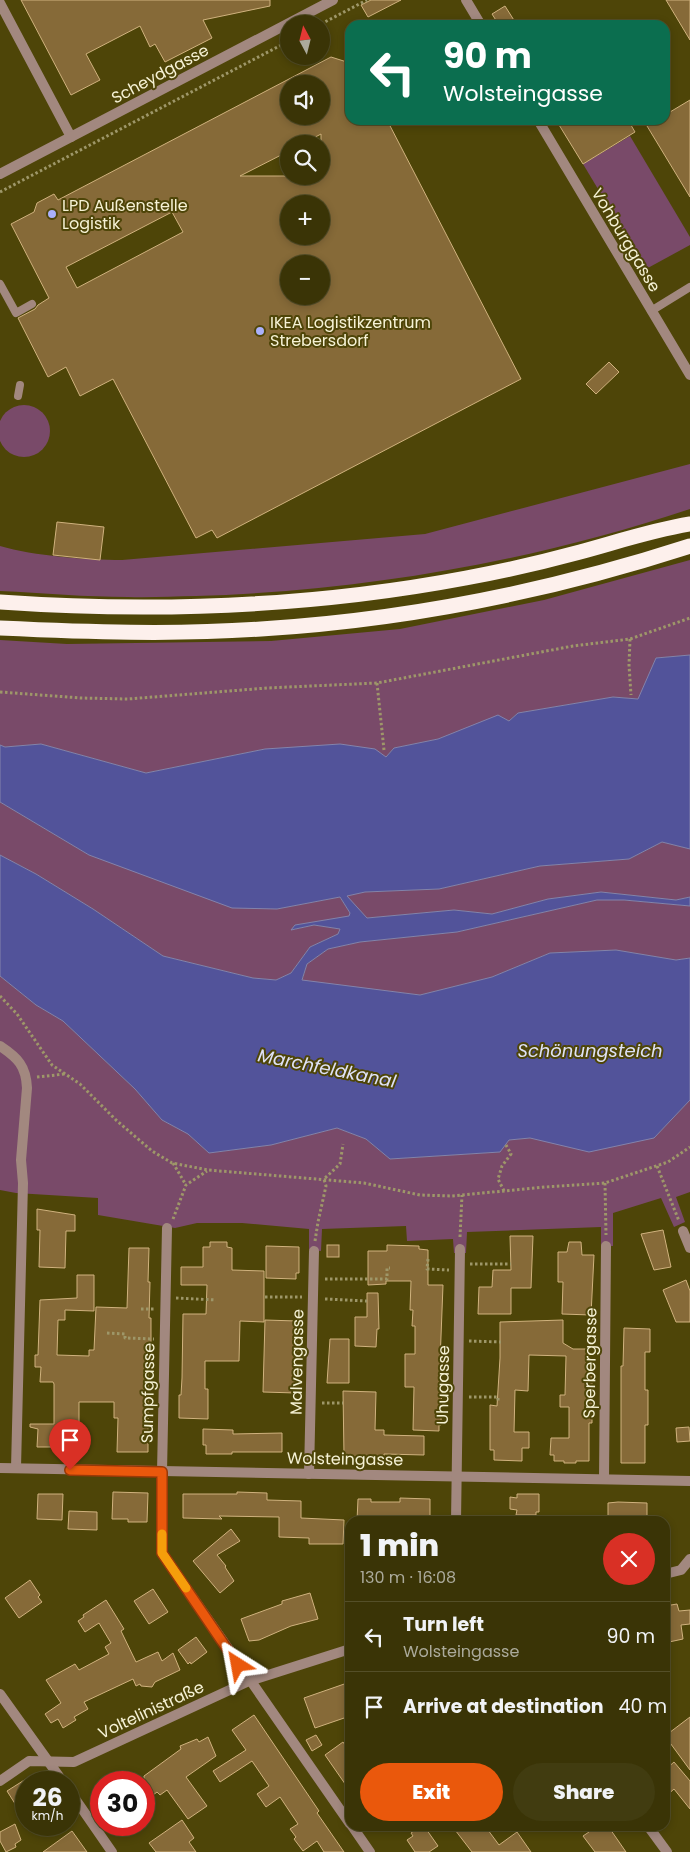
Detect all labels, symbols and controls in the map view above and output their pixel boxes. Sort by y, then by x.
north arrow [280,15,330,65]
map controls [280,15,330,305]
text: 90 m [443,31,532,80]
street label: Scheydgasse [107,39,213,109]
icon: left [360,40,425,105]
button: sound [280,75,330,125]
text: Wolsteingasse [443,78,603,109]
button: search [280,135,330,185]
street label: Vohburggasse [586,184,666,296]
place label: LPD Außenstelle Logistik [62,194,188,235]
button: + [280,195,330,245]
marker: LPD Außenstelle Logistik [46,208,58,220]
button: − [280,255,330,305]
place label: IKEA Logistikzentrum Strebersdorf [270,311,431,352]
marker: IKEA Logistikzentrum Strebersdorf [254,325,266,337]
water label: Schönungsteich [517,1038,663,1063]
water label: Marchfeldkanal [256,1042,399,1094]
street label: Sperbergasse [578,1307,602,1419]
street label: Malvengasse [285,1309,309,1415]
street label: Sumpfgasse [136,1343,160,1443]
street label: Uhugasse [431,1345,455,1425]
pin [49,1419,91,1470]
icon: arrive [56,1426,84,1454]
street label: Wolsteingasse [287,1446,403,1472]
text: 1 min [360,1524,439,1567]
button: close [603,1533,655,1585]
text: 130 m · 16:08 [360,1566,456,1589]
text: Turn left [403,1611,484,1638]
icon: left [360,1623,388,1651]
text: 90 m [606,1623,655,1650]
position arrow [211,1638,263,1690]
text: Wolsteingasse [403,1640,519,1663]
street label: Voltelinistraße [94,1675,208,1745]
icon: arrive [360,1693,388,1721]
text: Arrive at destination [403,1693,604,1720]
text: 40 m [619,1693,667,1720]
button: Exit [360,1763,503,1821]
button: Share [513,1763,655,1821]
speed limit sign: 30 [90,1771,155,1836]
text: 26 [32,1780,63,1815]
text: km/h [32,1807,63,1824]

